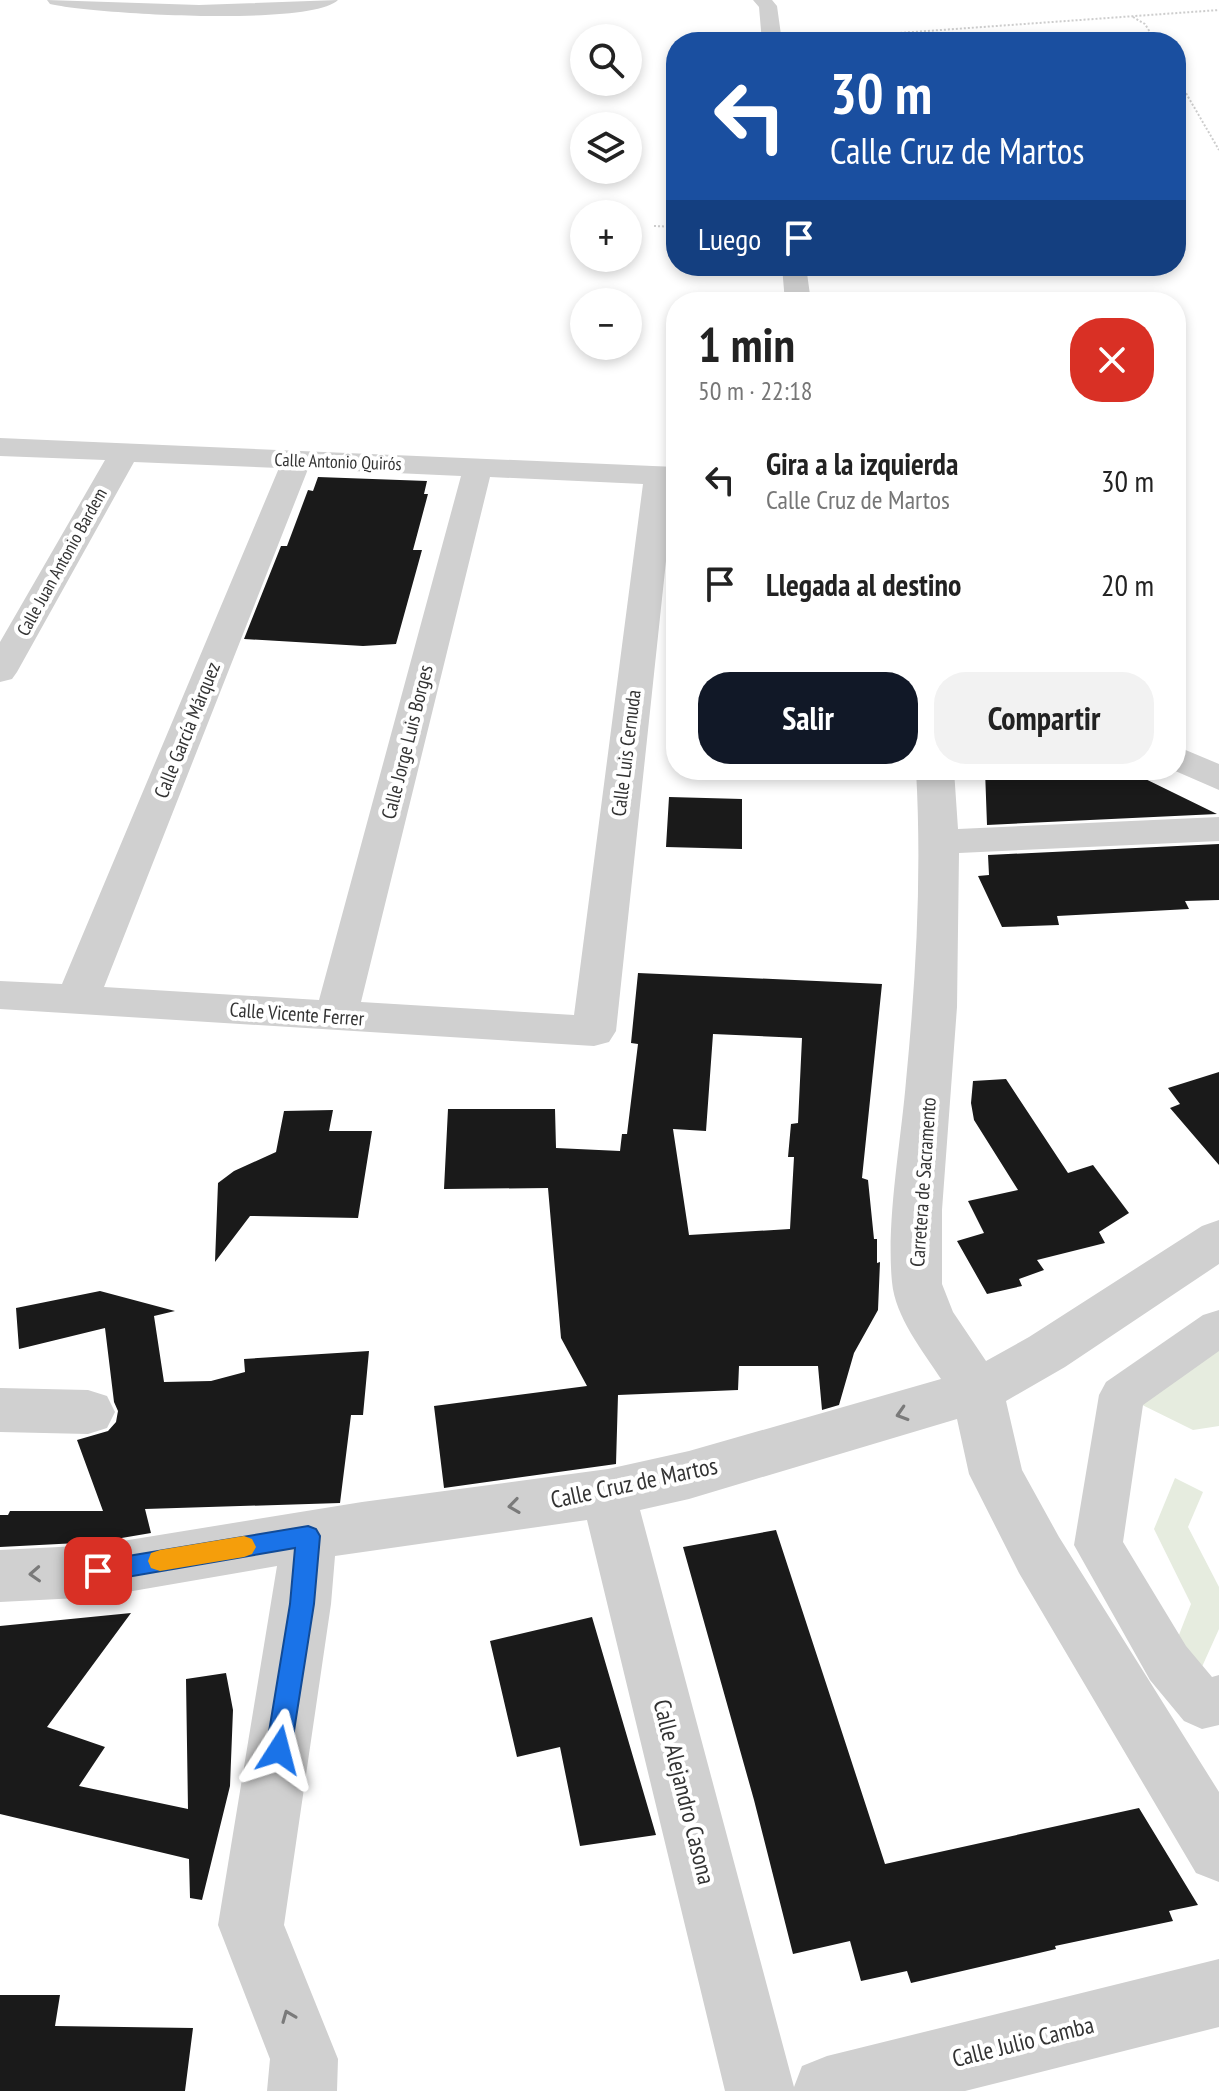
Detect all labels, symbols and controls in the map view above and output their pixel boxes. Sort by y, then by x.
map controls [570,24,642,360]
button: search [570,24,642,96]
text: 30 m [830,57,932,129]
icon: left [698,64,802,168]
button: layers [570,112,642,184]
text: Calle Cruz de Martos [830,127,1084,174]
button: + [570,200,642,272]
icon: arrive [777,216,821,260]
text: Luego [698,219,761,258]
button: − [570,288,642,360]
text: 1 min [698,313,795,375]
button: close [1070,318,1154,402]
text: 50 m · 22:18 [698,374,813,407]
text: Gira a la izquierda [766,444,958,483]
street label: Calle Antonio Quirós [274,448,402,475]
icon: left [698,458,742,502]
text: 30 m [1101,461,1154,500]
text: Calle Cruz de Martos [766,483,950,516]
street label: Calle Juan Antonio Bardem [11,484,112,640]
icon: arrive [698,562,742,606]
text: Llegada al destino [766,565,961,604]
text: 20 m [1101,565,1154,604]
street label: Calle García Márquez [148,658,226,802]
street label: Calle Jorge Luis Borges [375,662,439,822]
button: Salir [698,672,918,764]
button: Compartir [934,672,1154,764]
street label: Calle Luis Cernuda [605,688,647,818]
street label: Calle Vicente Ferrer [229,996,366,1032]
street label: Carretera de Sacramento [904,1096,942,1268]
one-way arrow [896,1405,910,1421]
street label: Calle Cruz de Martos [548,1450,720,1515]
one-way arrow [507,1497,520,1514]
pin [64,1537,132,1605]
icon: arrive [76,1549,120,1593]
one-way arrow [28,1566,41,1583]
street label: Calle Alejandro Casona [647,1696,722,1887]
position arrow [237,1708,321,1792]
street label: Calle Julio Camba [949,2009,1097,2074]
one-way arrow [281,2010,297,2024]

